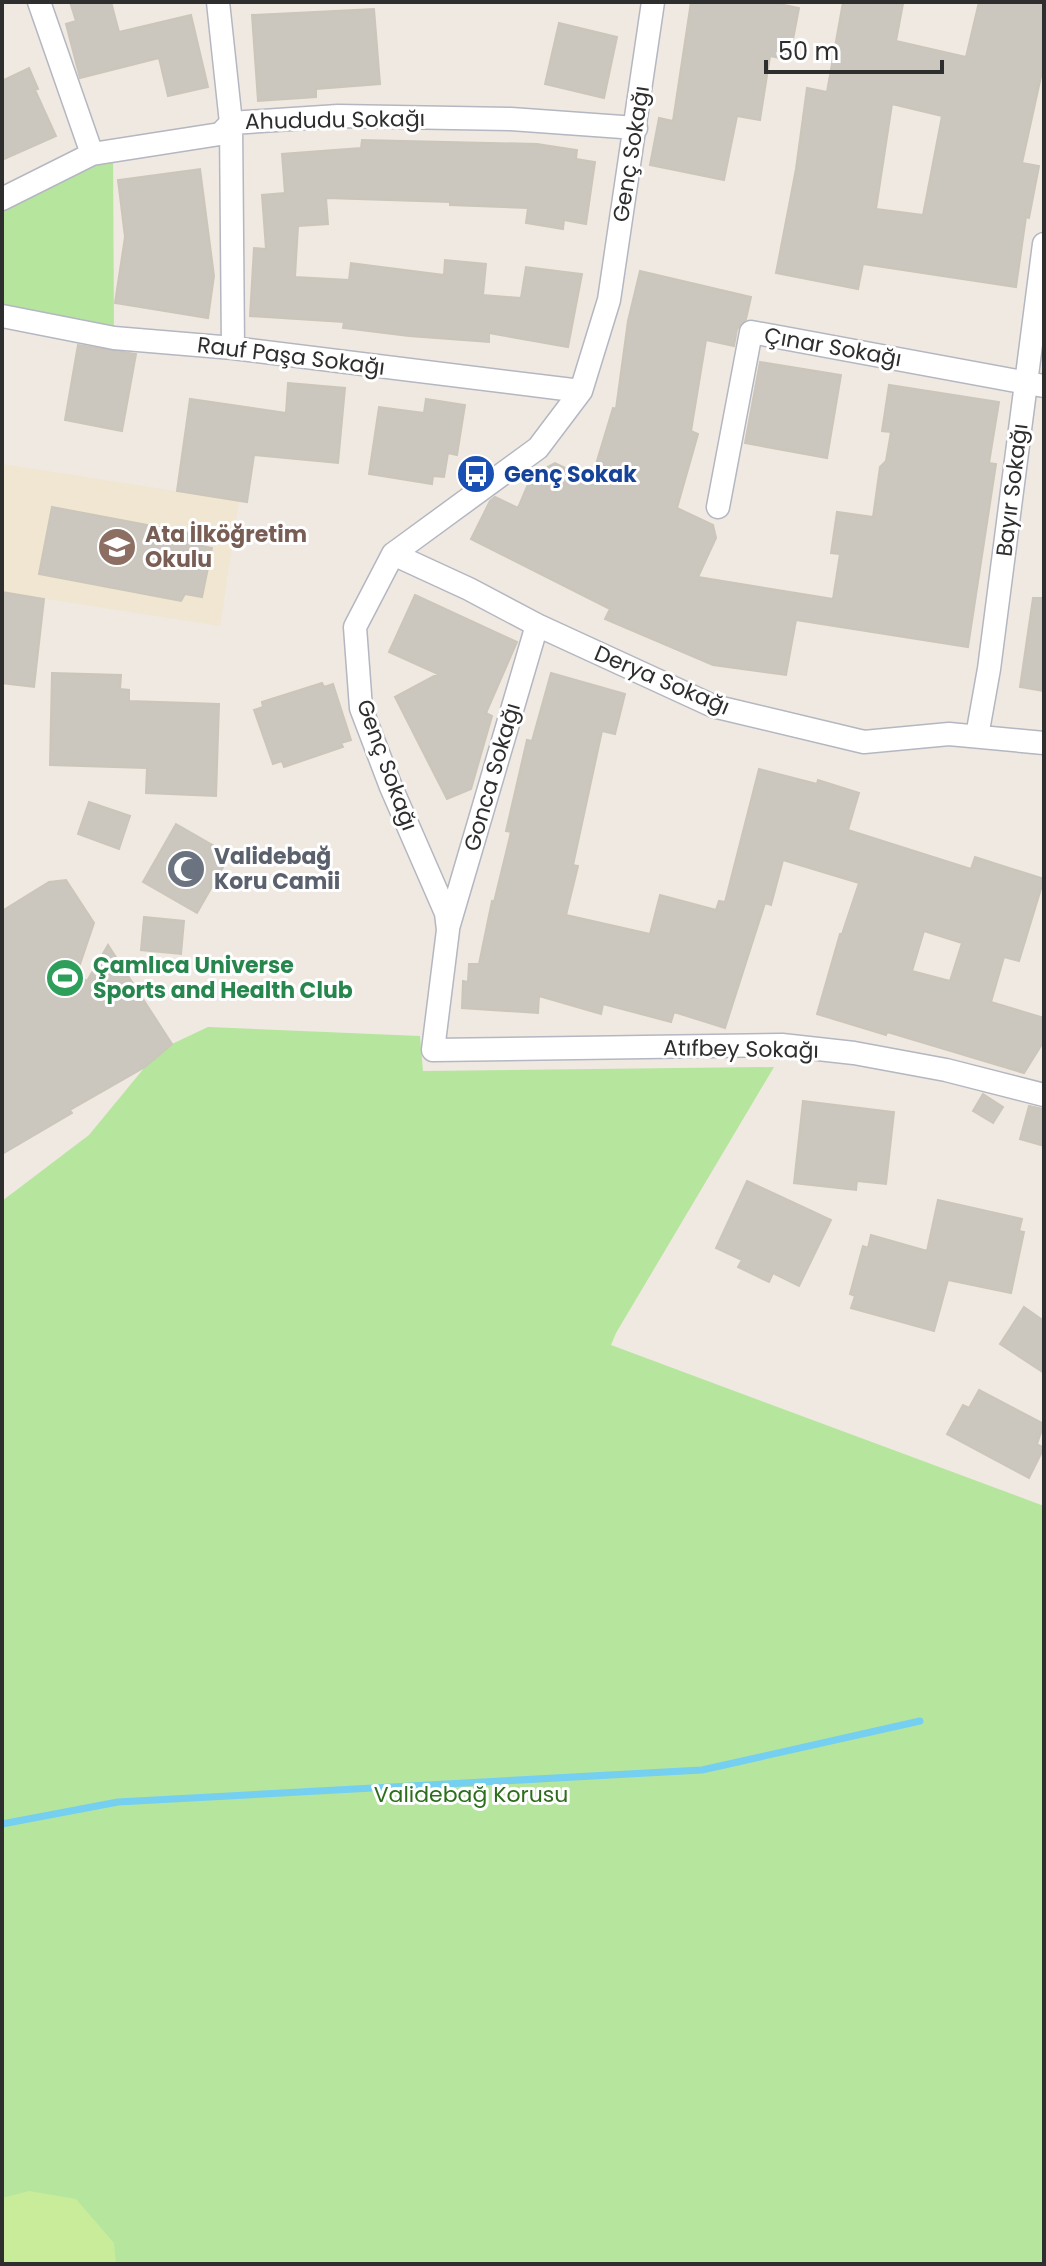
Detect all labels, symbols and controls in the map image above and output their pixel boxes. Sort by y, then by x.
scale bar [766,24,942,74]
text: 50 m [778,35,839,68]
street label: Genç Sokağı [605,84,657,224]
street label: Ahududu Sokağı [245,103,425,137]
street label: Çınar Sokağı [762,320,904,374]
street label: Rauf Paşa Sokağı [195,329,387,383]
street label: Bayır Sokağı [988,422,1036,558]
bus stop icon: Genç Sokak [455,453,497,495]
place label: Genç Sokak [504,459,637,490]
place label: Ata İlköğretim Okulu [145,519,307,575]
school or university icon: Ata İlköğretim Okulu [96,526,138,568]
street label: Derya Sokağı [590,638,734,722]
street label: Genç Sokağı [349,695,425,835]
street label: Gonca Sokağı [456,699,528,855]
place label: Validebağ Koru Camii [214,841,340,897]
mosque icon: Validebağ Koru Camii [165,848,207,890]
place label: Çamlıca Universe Sports and Health Club [93,950,353,1006]
sports icon: Çamlıca Universe Sports and Health Club [44,957,86,999]
street label: Atıfbey Sokağı [663,1032,819,1066]
park label: Validebağ Korusu [374,1779,568,1810]

